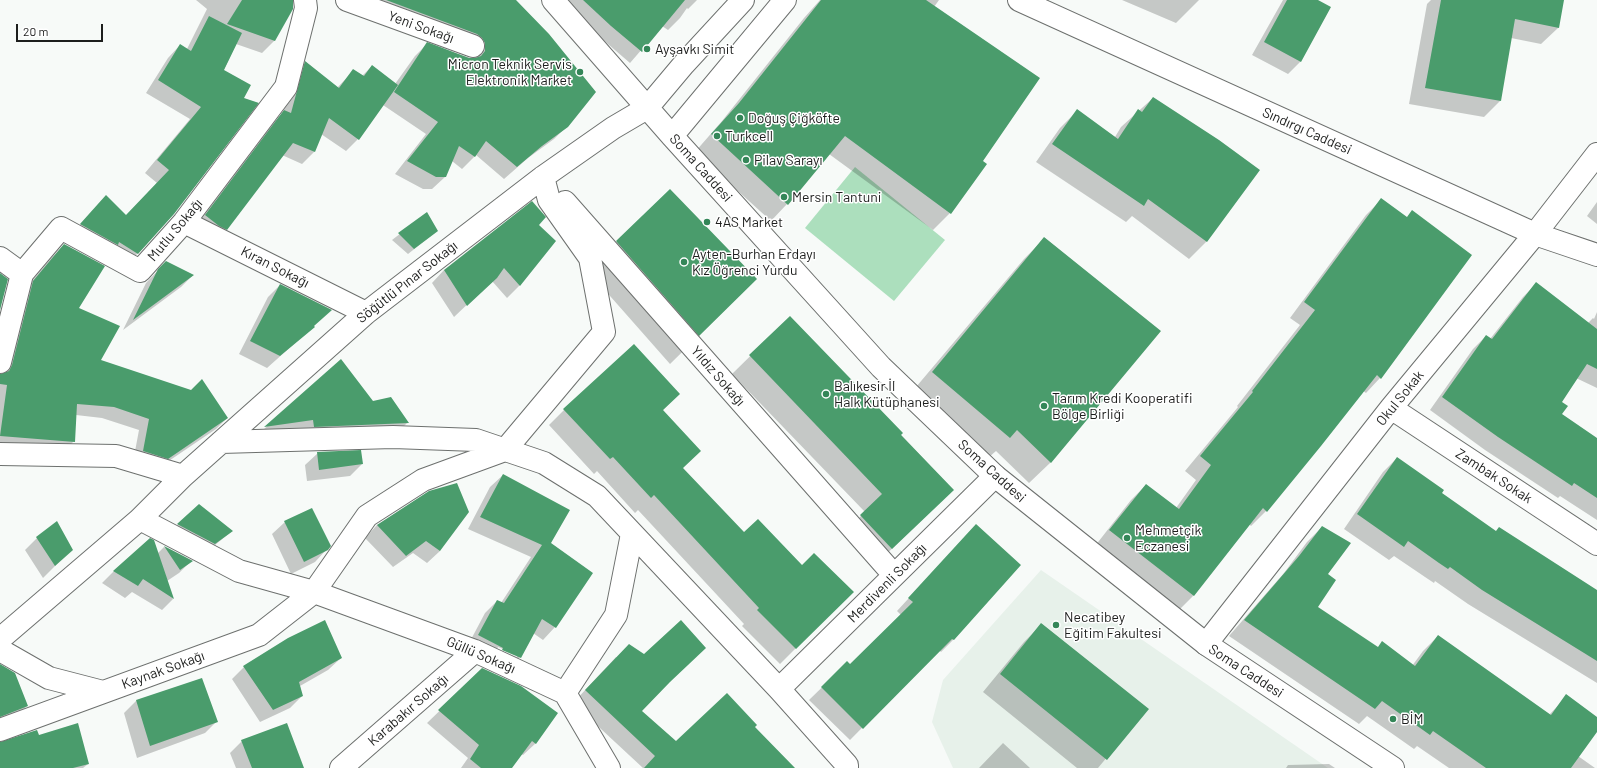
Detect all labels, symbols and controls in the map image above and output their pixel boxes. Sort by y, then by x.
street label: Yeni Sokağı [386,7,456,47]
scale bar [18,16,105,42]
text: 20 m [23,24,49,38]
place label: Ayşavkı Simit [655,41,734,57]
marker: Ayşavkı Simit [642,44,652,54]
place label: Micron Teknik Servis Elektronik Market [448,56,572,88]
marker: Micron Teknik Servis Elektronik Market [575,67,585,77]
street label: Sındırgı Caddesi [1260,104,1354,158]
place label: Doğuş Çiğköfte [748,110,840,126]
marker: Doğuş Çiğköfte [735,113,745,123]
place label: Turkcell [725,128,773,144]
street label: Soma Caddesi [666,130,736,206]
marker: Turkcell [712,131,722,141]
place label: Pilav Sarayı [754,152,822,168]
marker: Pilav Sarayı [741,155,751,165]
place label: Mersin Tantuni [792,189,881,205]
marker: Mersin Tantuni [779,192,789,202]
street label: Mutlu Sokağı [144,195,206,265]
place label: 4AS Market [715,214,783,230]
marker: 4AS Market [702,217,712,227]
street label: Söğütlü Pınar Sokağı [353,237,461,327]
street label: Kıran Sokağı [238,243,312,291]
place label: Ayten-Burhan Erdayı Kız Öğrenci Yurdu [692,246,816,278]
marker: Ayten-Burhan Erdayı Kız Öğrenci Yurdu [679,257,689,267]
street label: Yıldız Sokağı [687,343,749,409]
street label: Okul Sokak [1373,367,1427,429]
place label: Balıkesir İl Halk Kütüphanesi [834,378,940,410]
marker: Balıkesir İl Halk Kütüphanesi [821,389,831,399]
place label: Tarım Kredi Kooperatifi Bölge Birliği [1052,390,1193,422]
marker: Tarım Kredi Kooperatifi Bölge Birliği [1039,401,1049,411]
street label: Soma Caddesi [954,436,1030,506]
street label: Zambak Sokak [1453,445,1535,507]
place label: Mehmetçik Eczanesi [1135,522,1202,554]
marker: Mehmetçik Eczanesi [1122,533,1132,543]
street label: Merdivenli Sokağı [844,540,930,626]
place label: Necatibey Eğitim Fakultesi [1064,609,1161,642]
marker: Necatibey Eğitim Fakultesi [1051,620,1061,630]
street label: Güllü Sokağı [444,633,518,677]
street label: Soma Caddesi [1205,641,1287,701]
street label: Kaynak Sokağı [119,647,207,693]
street label: Karabakır Sokağı [364,671,452,749]
place label: BİM [1401,711,1423,727]
marker: BİM [1388,714,1398,724]

